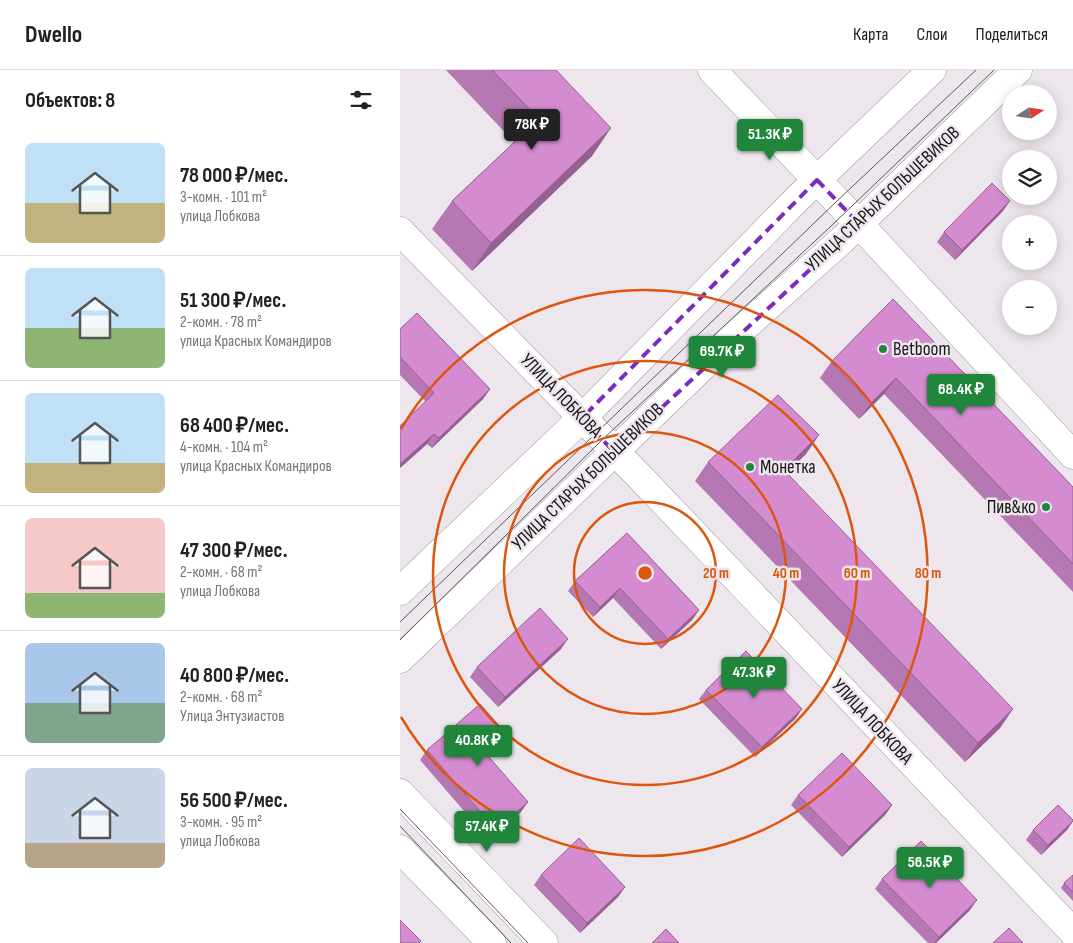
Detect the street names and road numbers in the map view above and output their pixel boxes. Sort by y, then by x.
street label: УЛИЦА СТАРЫХ БОЛЬШЕВИКОВ [801,122,965,276]
street label: УЛИЦА ЛОБКОВА [515,349,608,444]
street label: УЛИЦА СТАРЫХ БОЛЬШЕВИКОВ [507,398,669,556]
street label: УЛИЦА ЛОБКОВА [827,675,918,770]

